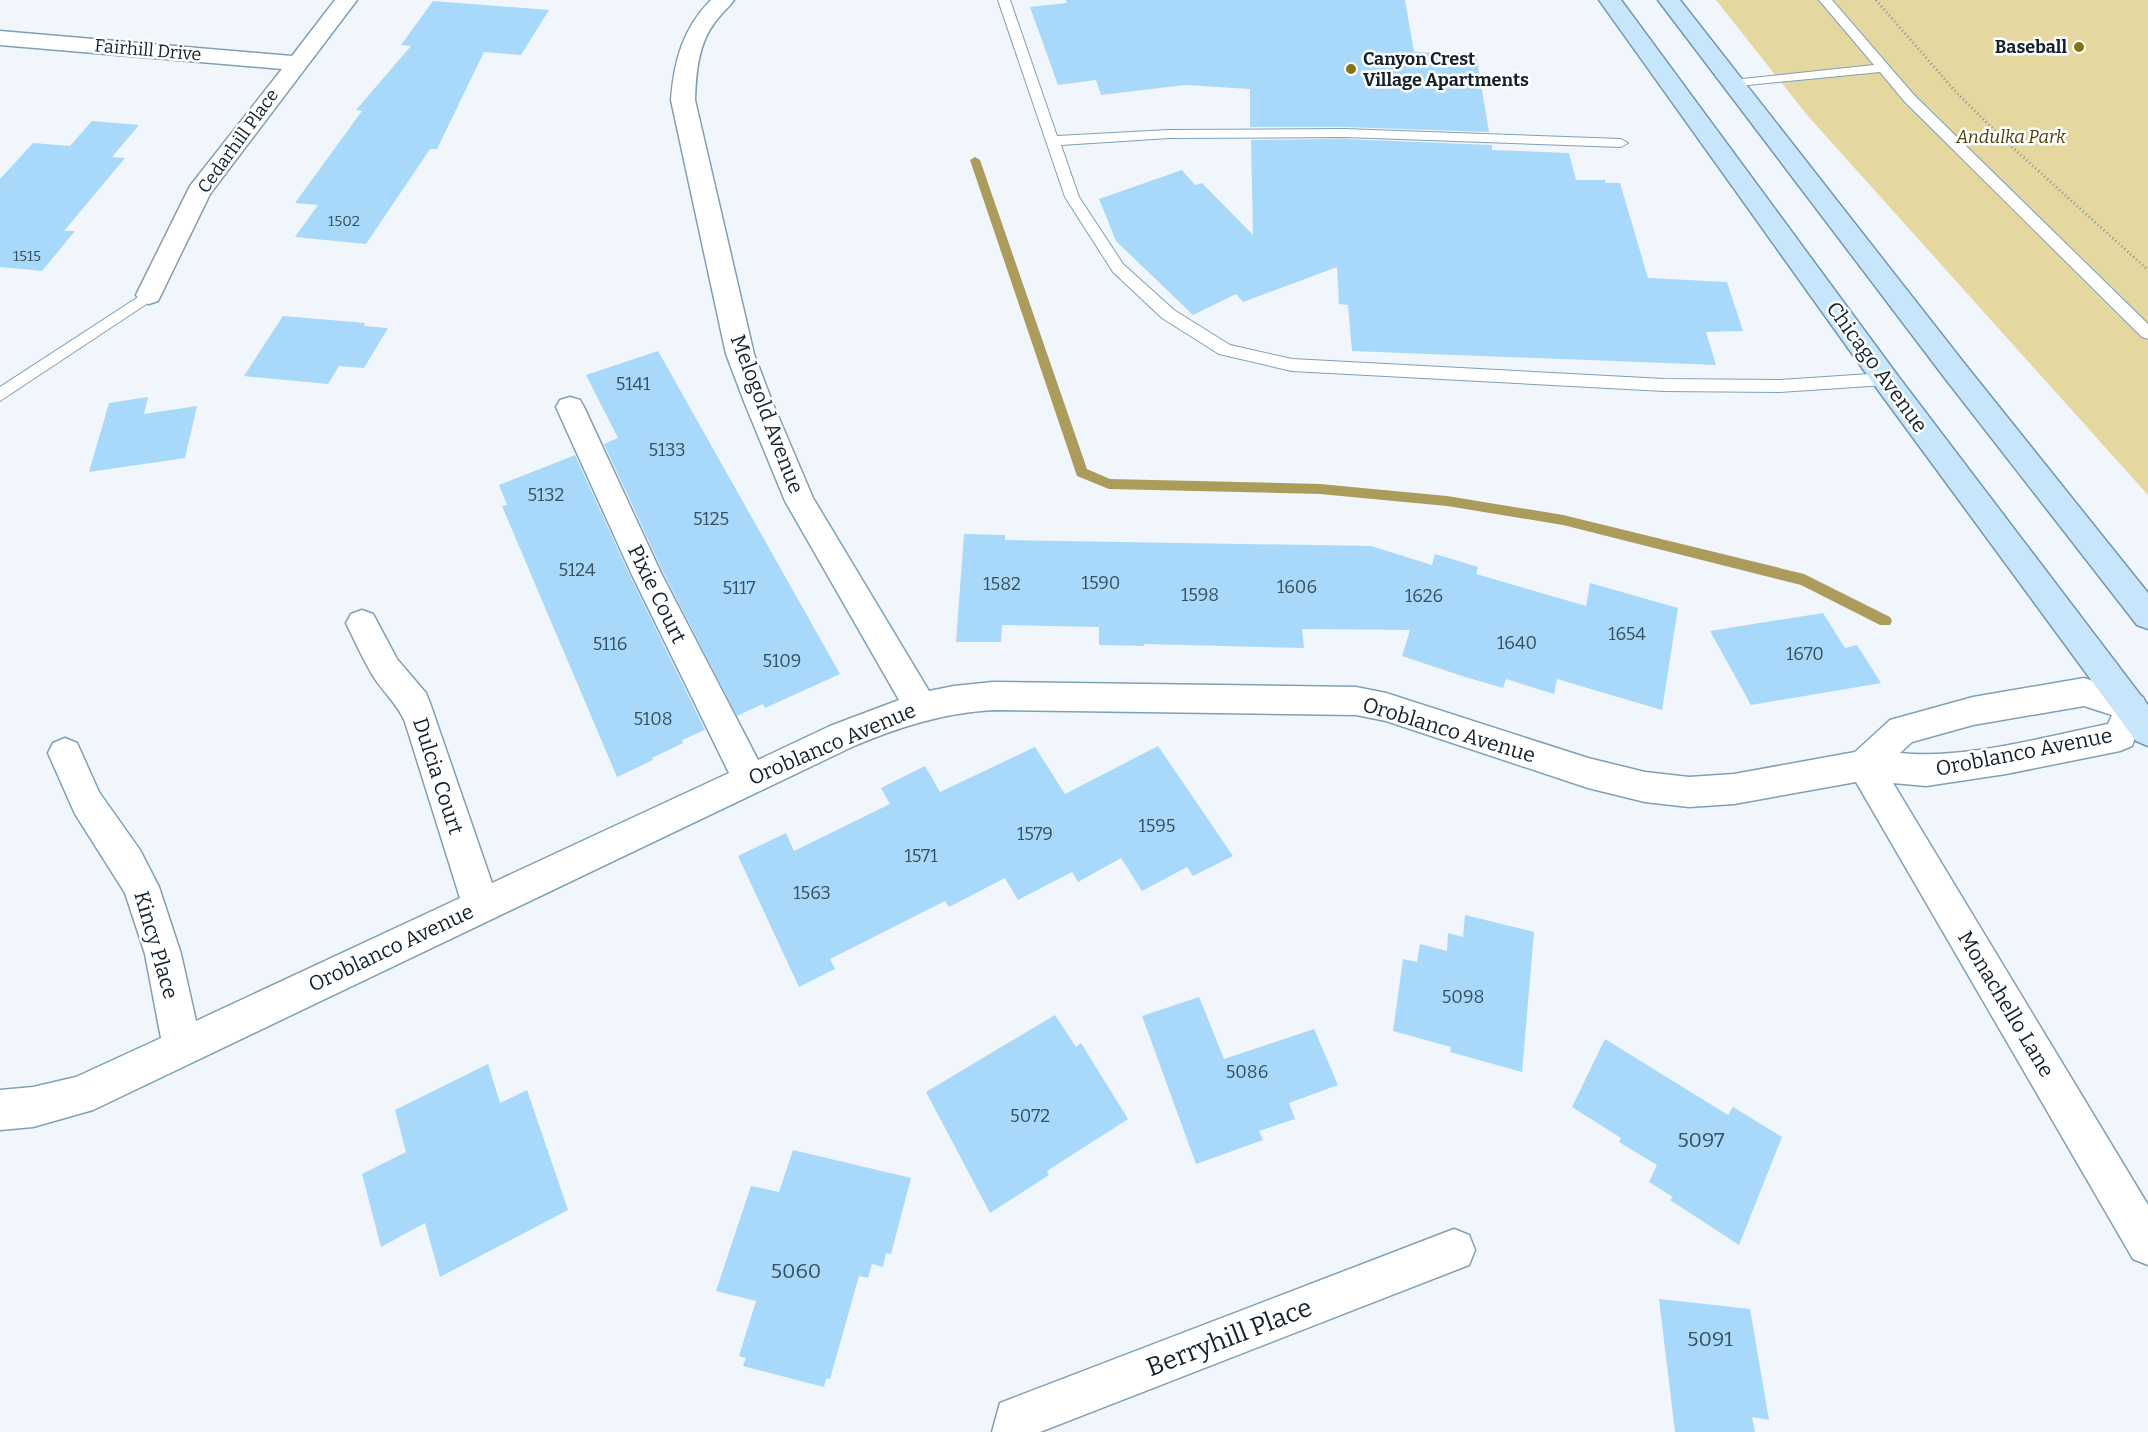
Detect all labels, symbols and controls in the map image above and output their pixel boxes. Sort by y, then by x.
street label: Fairhill Drive [94,34,202,66]
place label: Baseball [1995,36,2067,58]
marker: Baseball [2072,40,2086,54]
place label: Canyon Crest Village Apartments [1363,48,1529,91]
marker: Canyon Crest Village Apartments [1344,62,1358,76]
street label: Cedarhill Place [193,85,283,197]
park label: Andulka Park [1955,126,2066,148]
house number: 1502 [328,212,360,230]
house number: 1515 [13,247,41,265]
street label: Chicago Avenue [1821,296,1933,438]
street label: Melogold Avenue [725,331,809,497]
house number: 5141 [616,373,651,395]
house number: 5133 [649,439,685,461]
house number: 5132 [528,484,564,506]
house number: 5125 [693,508,729,530]
street label: Pixie Court [622,541,692,648]
house number: 5124 [558,559,596,581]
house number: 1590 [1082,572,1120,594]
house number: 1582 [983,573,1021,595]
house number: 1606 [1277,576,1317,598]
house number: 5117 [723,577,755,599]
house number: 1598 [1181,584,1219,606]
house number: 1626 [1405,585,1443,607]
house number: 1654 [1608,623,1646,645]
house number: 1640 [1497,632,1537,654]
house number: 5116 [593,633,627,655]
house number: 1670 [1786,643,1824,665]
house number: 5109 [763,650,801,672]
street label: Oroblanco Avenue [1359,691,1539,769]
street label: Oroblanco Avenue [744,697,920,791]
house number: 5108 [633,708,673,730]
street label: Dulcia Court [407,714,469,838]
street label: Oroblanco Avenue [1933,722,2115,782]
house number: 1595 [1139,815,1175,837]
house number: 1579 [1017,823,1053,845]
house number: 1571 [904,845,938,867]
house number: 1563 [793,882,831,904]
street label: Kincy Place [128,888,184,1002]
street label: Oroblanco Avenue [304,898,478,998]
street label: Monachello Lane [1952,926,2060,1082]
house number: 5098 [1442,986,1484,1008]
house number: 5086 [1226,1061,1268,1083]
house number: 5072 [1010,1105,1050,1127]
house number: 5097 [1677,1127,1725,1153]
house number: 5060 [771,1258,821,1284]
street label: Berryhill Place [1142,1292,1316,1383]
house number: 5091 [1687,1326,1733,1352]

